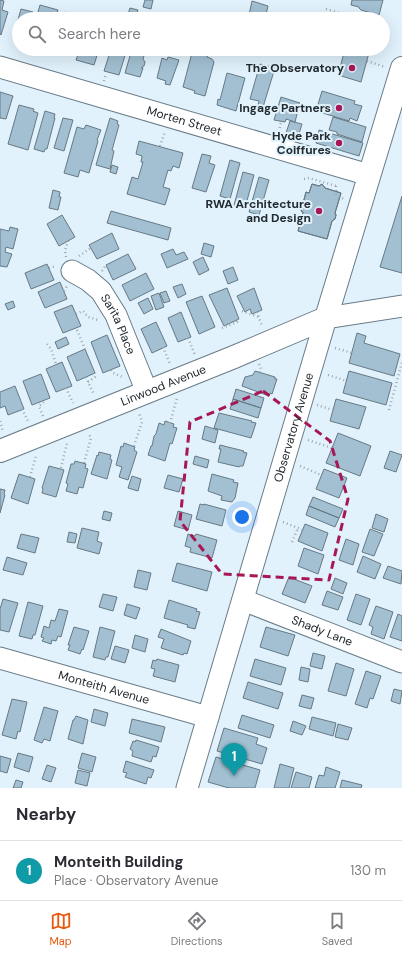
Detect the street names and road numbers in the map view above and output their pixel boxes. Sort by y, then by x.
street label: Morten Street [145,102,224,140]
street label: Sarita Place [97,291,139,357]
street label: Linwood Avenue [118,361,209,410]
street label: Observatory Avenue [270,371,317,484]
street label: Shady Lane [289,612,355,650]
street label: Monteith Avenue [56,667,151,708]

